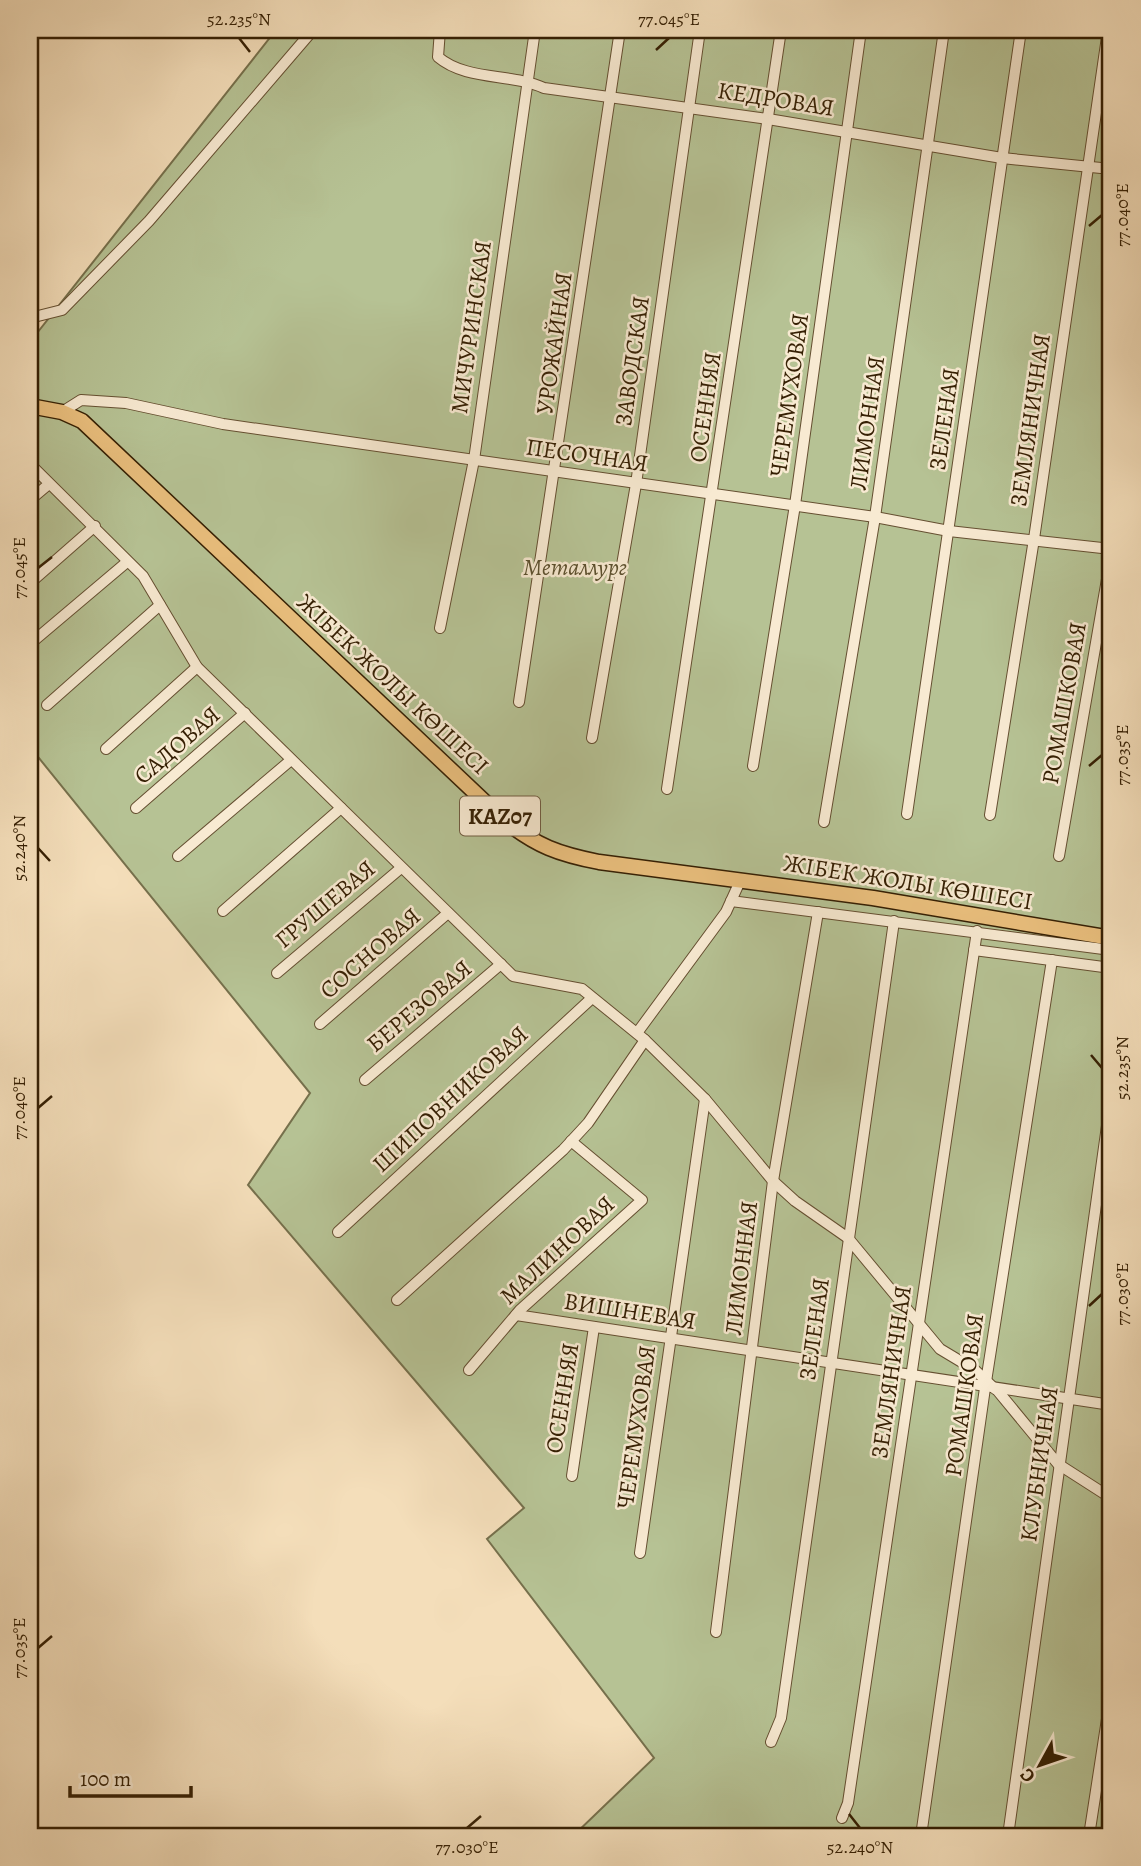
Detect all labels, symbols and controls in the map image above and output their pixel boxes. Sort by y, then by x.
text: 52.235°N [207,7,271,31]
text: 77.045°E [638,7,700,31]
street label: КЕДРОВАЯ [715,74,837,124]
text: 77.040°E [1110,183,1134,247]
street label: МИЧУРИНСКАЯ [443,238,499,416]
street label: УРОЖАЙНАЯ [528,270,580,416]
street label: ЗАВОДСКАЯ [607,294,657,428]
street label: ЧЕРЕМУХОВАЯ [762,311,816,479]
street label: ЗЕМЛЯНИЧНАЯ [1002,331,1058,509]
street label: ОСЕННЯЯ [681,350,729,464]
street label: ЛИМОННАЯ [842,354,892,492]
street label: ЗЕЛЕНАЯ [921,366,967,472]
street label: ПЕСОЧНАЯ [524,431,650,479]
text: 77.045°E [7,537,31,599]
park label: Металлург [523,551,627,583]
street label: ЖІБЕК ЖОЛЫ КӨШЕСІ [290,587,496,781]
street label: РОМАШКОВАЯ [1034,619,1094,787]
street label: САДОВАЯ [127,699,227,791]
text: 77.035°E [1110,724,1134,786]
road number: KAZ07 [460,796,540,836]
text: 52.240°N [7,815,31,881]
street label: ЖІБЕК ЖОЛЫ КӨШЕСІ [781,847,1035,917]
street label: ГРУШЕВАЯ [268,853,382,955]
street label: СОСНОВАЯ [313,900,427,1006]
street label: БЕРЕЗОВАЯ [360,953,478,1059]
street label: ШИПОВНИКОВАЯ [365,1018,535,1180]
text: 52.235°N [1110,1036,1134,1100]
text: 77.040°E [7,1076,31,1140]
street label: МАЛИНОВАЯ [493,1188,621,1312]
street label: ЛИМОННАЯ [717,1199,765,1337]
text: 77.030°E [1110,1262,1134,1326]
street label: ЗЕЛЕНАЯ [791,1276,837,1382]
street label: ЗЕМЛЯНИЧНАЯ [863,1283,919,1461]
street label: ВИШНЕВАЯ [562,1285,698,1337]
street label: РОМАШКОВАЯ [937,1311,991,1479]
street label: ОСЕННЯЯ [537,1340,587,1456]
street label: ЧЕРЕМУХОВАЯ [609,1343,663,1511]
street label: КЛУБНИЧНАЯ [1012,1384,1066,1544]
text: 77.035°E [7,1617,31,1679]
north arrow [1004,1730,1074,1800]
scale bar [70,1754,191,1798]
text: С [1014,1762,1041,1788]
text: 100 m [80,1765,131,1793]
text: 77.030°E [435,1835,499,1859]
text: 52.240°N [827,1835,893,1859]

